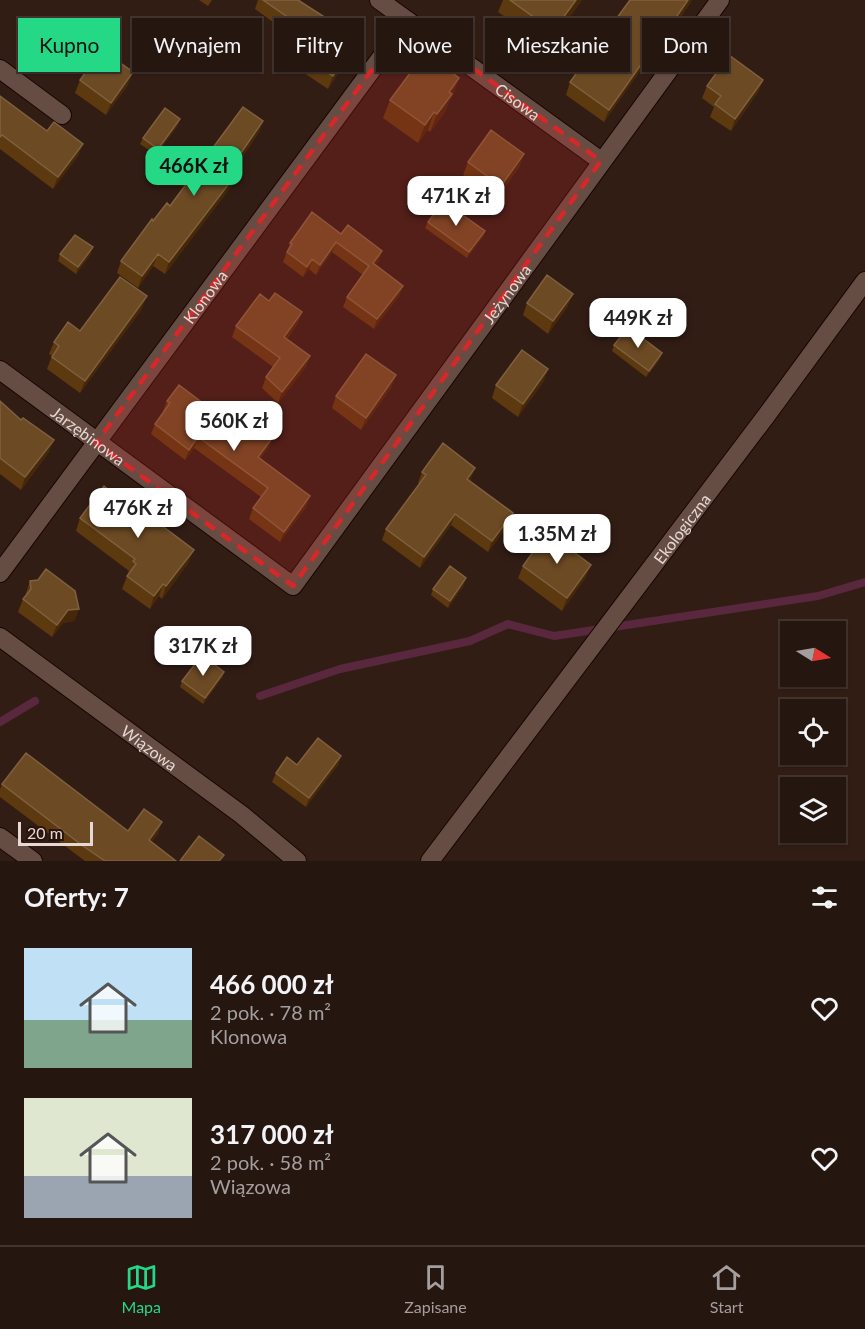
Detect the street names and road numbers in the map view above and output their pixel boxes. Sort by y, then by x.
street label: Cisowa [492,78,544,124]
street label: Jeżynowa [478,260,534,327]
street label: Klonowa [178,266,230,327]
street label: Jarzębinowa [48,402,129,469]
street label: Ekologiczna [649,489,714,567]
street label: Wiązowa [118,720,182,774]

